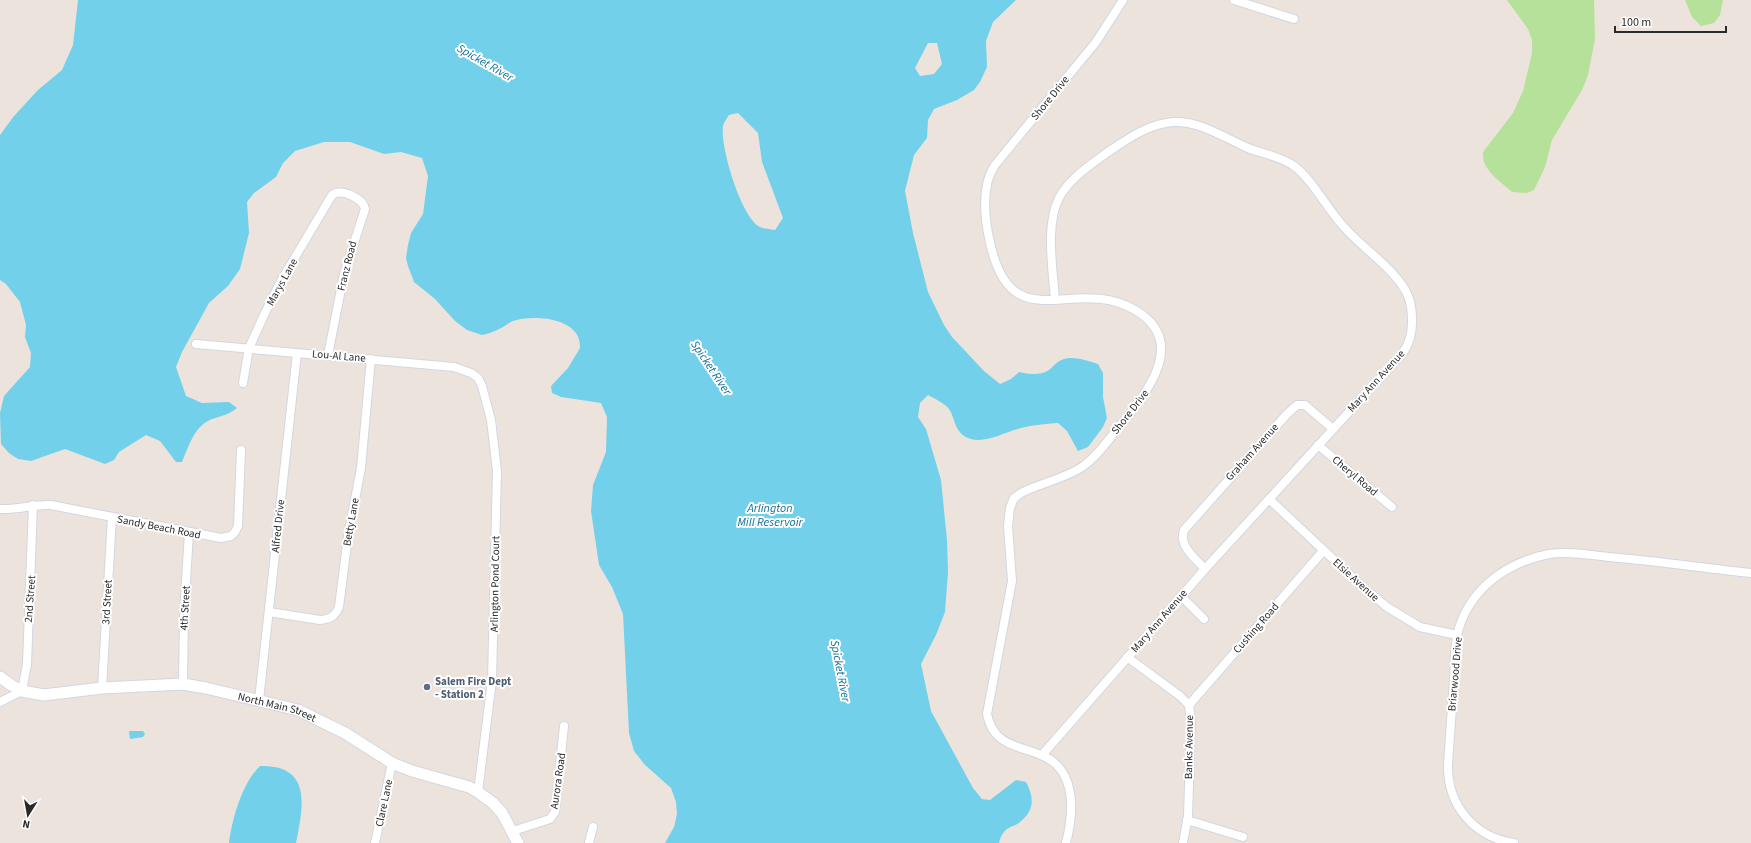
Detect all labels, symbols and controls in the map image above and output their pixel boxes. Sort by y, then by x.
scale bar [1615,8,1726,34]
text: 100 m [1621,14,1651,31]
water label: Spicket River [454,40,517,86]
street label: Shore Drive [1027,72,1073,123]
street label: Franz Road [334,240,360,292]
street label: Marys Lane [263,255,301,308]
water label: Spicket River [686,337,736,399]
street label: Lou-Al Lane [311,346,367,366]
street label: Mary Ann Avenue [1344,346,1408,415]
street label: Shore Drive [1108,386,1153,438]
street label: Graham Avenue [1222,420,1282,484]
street label: Cheryl Road [1329,452,1381,500]
street label: Betty Lane [339,496,363,547]
street label: Alfred Drive [268,498,288,553]
water label: Arlington Mill Reservoir [737,500,803,531]
street label: Sandy Beach Road [116,512,202,542]
street label: Arlington Pond Court [487,535,503,632]
street label: Elsie Avenue [1330,555,1383,605]
street label: 2nd Street [21,575,39,623]
street label: 3rd Street [98,579,116,625]
street label: 4th Street [176,585,194,631]
street label: Mary Ann Avenue [1127,586,1191,656]
street label: Cushing Road [1230,599,1282,657]
street label: Briarwood Drive [1444,636,1466,712]
water label: Spicket River [826,639,854,704]
place label: Salem Fire Dept - Station 2 [435,674,512,702]
marker: Salem Fire Dept - Station 2 [422,682,432,692]
street label: North Main Street [237,688,319,725]
street label: Banks Avenue [1181,714,1197,779]
street label: Aurora Road [547,752,569,810]
street label: Clare Lane [372,777,396,828]
north arrow [8,795,48,835]
text: N [21,816,31,832]

